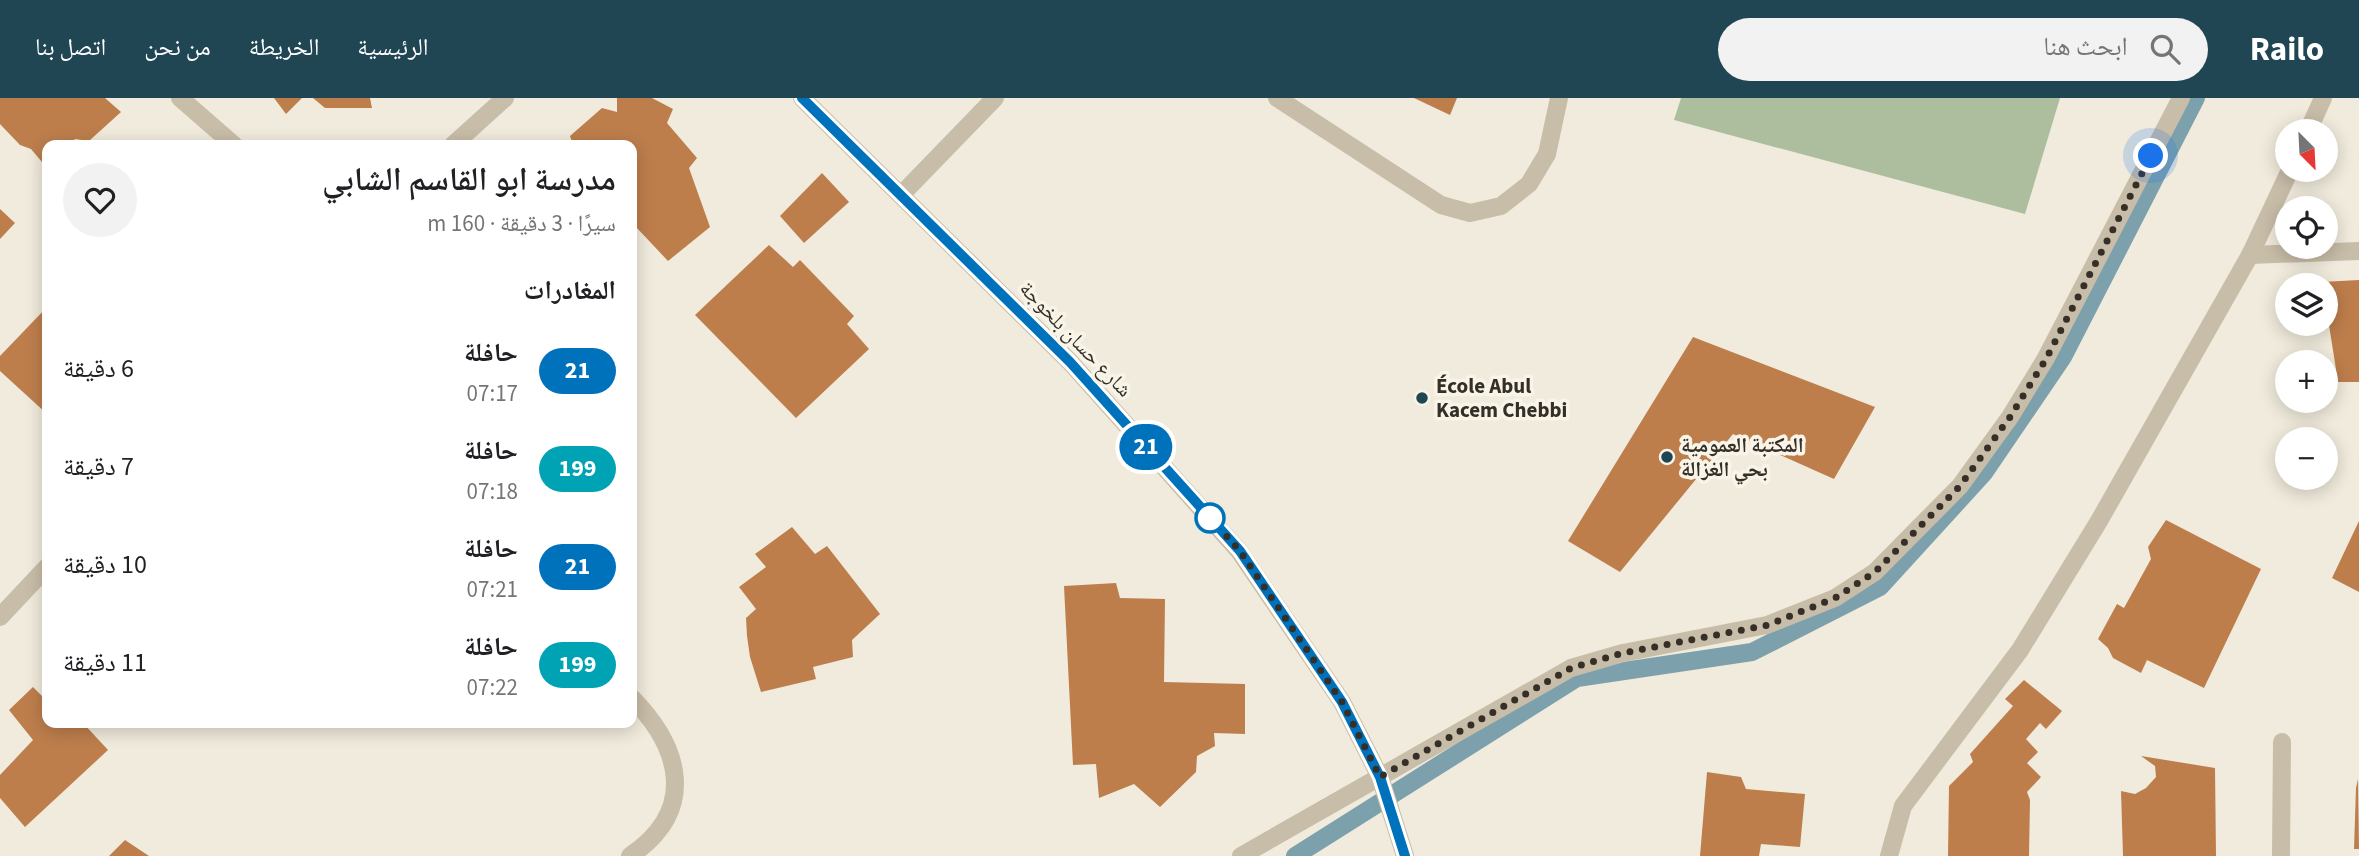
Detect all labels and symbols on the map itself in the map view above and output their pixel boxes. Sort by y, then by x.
north arrow [2275,119,2338,182]
your location [2133,138,2168,173]
street label: شارع حسان بلخوجة [1013,274,1139,404]
place label: École Abul Kacem Chebbi [1436,371,1567,425]
marker: École Abul Kacem Chebbi [1414,390,1430,406]
line badge: 21 [1114,424,1178,470]
place label: المكتبة العمومية بحي الغزالة [1681,430,1804,485]
marker: المكتبة العمومية بحي الغزالة [1659,449,1675,465]
unlabelled marker [1195,503,1225,533]

